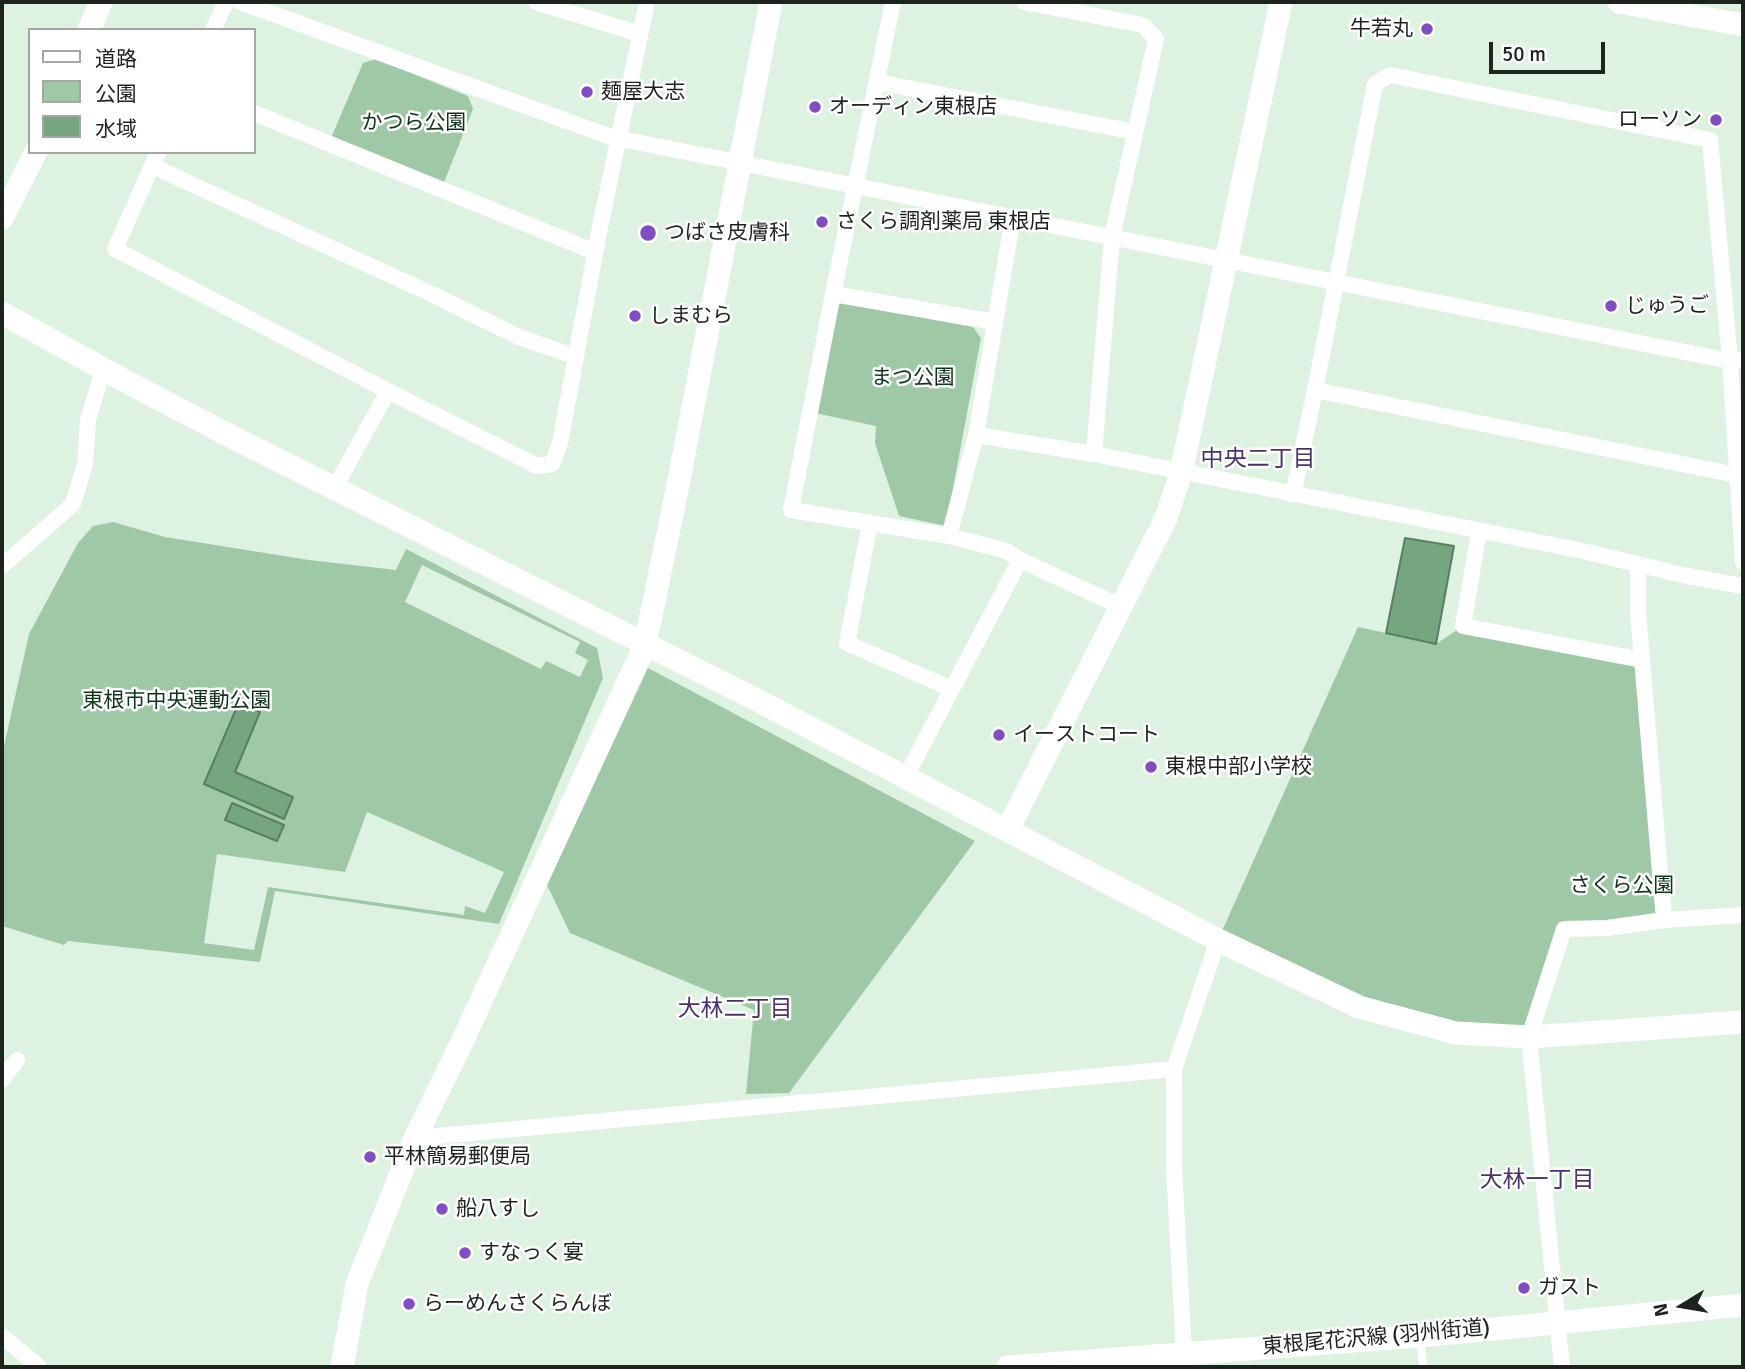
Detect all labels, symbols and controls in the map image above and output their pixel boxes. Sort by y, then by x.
place label: 牛若丸 [1350,16,1413,42]
marker: 牛若丸 [1419,21,1435,37]
legend [28,28,256,154]
scale bar [1493,28,1608,72]
text: 50 m [1502,41,1546,67]
text: 道路 [95,46,137,72]
place label: 麺屋大志 [601,79,685,105]
text: 公園 [95,81,137,107]
marker: 麺屋大志 [579,84,595,100]
place label: オーディン東根店 [829,94,997,120]
marker: オーディン東根店 [807,99,823,115]
place label: ローソン [1618,107,1702,133]
park label: かつら公園 [362,110,466,136]
marker: ローソン [1708,112,1724,128]
text: 水域 [95,116,137,142]
place label: さくら調剤薬局 東根店 [836,209,1051,235]
marker: さくら調剤薬局 東根店 [814,214,830,230]
place label: つばさ皮膚科 [664,220,790,246]
marker: つばさ皮膚科 [638,223,658,243]
place label: じゅうご [1625,293,1709,319]
marker: じゅうご [1603,298,1619,314]
place label: しまむら [649,303,733,329]
marker: しまむら [627,308,643,324]
park label: まつ公園 [871,365,955,391]
district label: 中央二丁目 [1201,446,1315,474]
park label: 東根市中央運動公園 [83,688,271,714]
place label: イーストコート [1013,722,1160,748]
marker: イーストコート [991,727,1007,743]
place label: 東根中部小学校 [1165,754,1312,780]
marker: 東根中部小学校 [1143,759,1159,775]
park label: さくら公園 [1570,873,1674,899]
district label: 大林二丁目 [678,996,792,1024]
place label: 平林簡易郵便局 [384,1144,531,1170]
marker: 平林簡易郵便局 [362,1149,378,1165]
district label: 大林一丁目 [1480,1167,1594,1195]
place label: 船八すし [456,1196,540,1222]
marker: 船八すし [434,1201,450,1217]
place label: すなっく宴 [479,1240,584,1266]
marker: すなっく宴 [457,1245,473,1261]
north arrow [1647,1271,1717,1341]
place label: ガスト [1538,1275,1601,1301]
marker: ガスト [1516,1280,1532,1296]
place label: らーめんさくらんぼ [423,1291,612,1317]
marker: らーめんさくらんぼ [401,1296,417,1312]
text: N [1648,1301,1674,1319]
street label: 東根尾花沢線 (羽州街道) [1261,1315,1491,1361]

